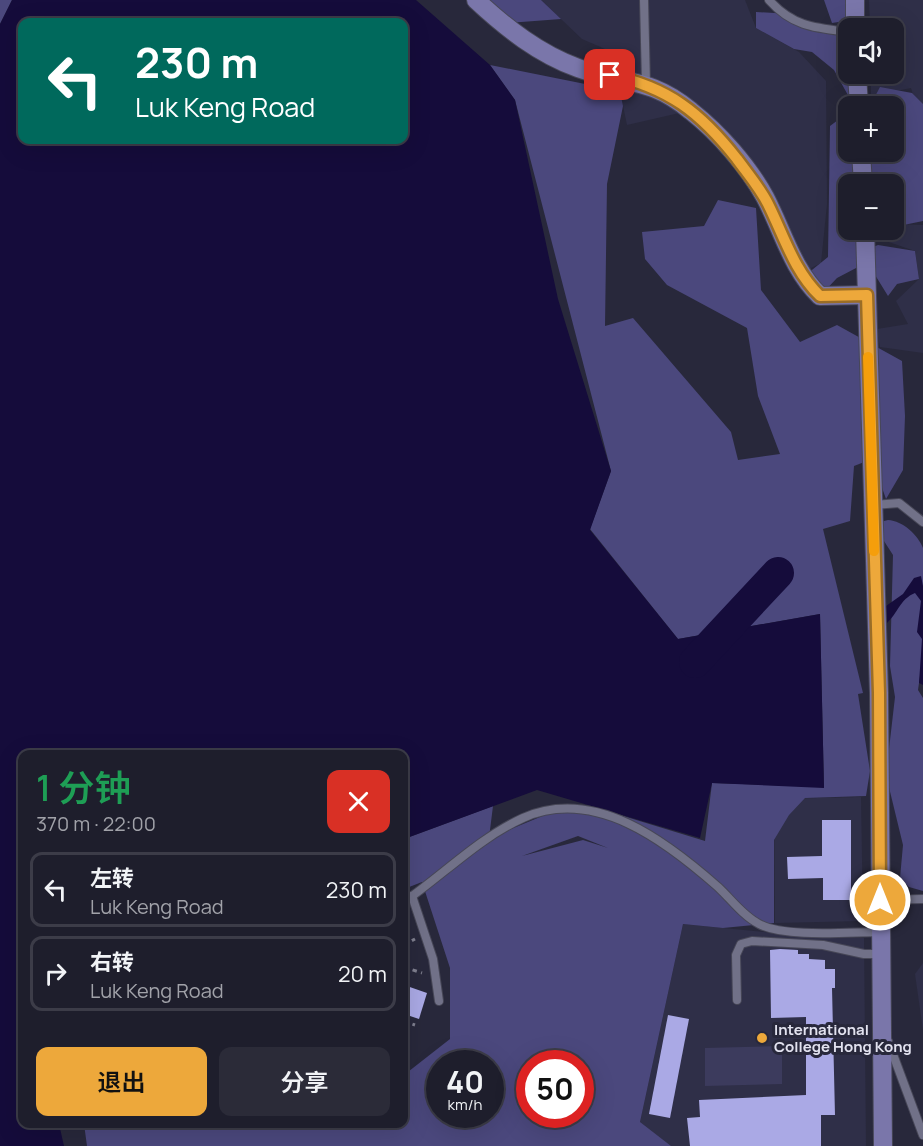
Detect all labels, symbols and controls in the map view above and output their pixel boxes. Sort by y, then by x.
map controls [838,18,904,240]
button: sound [838,18,904,84]
text: 230 m [135,33,258,91]
icon: left [36,42,114,120]
pin [584,49,635,100]
icon: arrive [593,58,626,91]
text: Luk Keng Road [135,88,315,125]
button: + [838,96,904,162]
button: − [838,174,904,240]
text: 1 分钟 [36,763,130,812]
button: close [327,770,390,833]
text: 370 m · 22:00 [36,810,156,837]
text: 左转 [90,863,134,893]
position arrow [848,868,912,932]
icon: left [39,873,72,906]
text: 230 m [326,875,387,905]
text: Luk Keng Road [90,893,224,920]
text: 右转 [90,947,134,977]
icon: right [39,957,72,990]
text: 20 m [338,959,387,989]
text: Luk Keng Road [90,977,224,1004]
place label: International College Hong Kong [774,1019,912,1057]
marker: International College Hong Kong [755,1031,769,1045]
button: 退出 [36,1047,207,1116]
button: 分享 [219,1047,390,1116]
speed limit sign: 50 [516,1050,594,1128]
text: 40 [446,1061,484,1102]
text: km/h [448,1094,482,1115]

